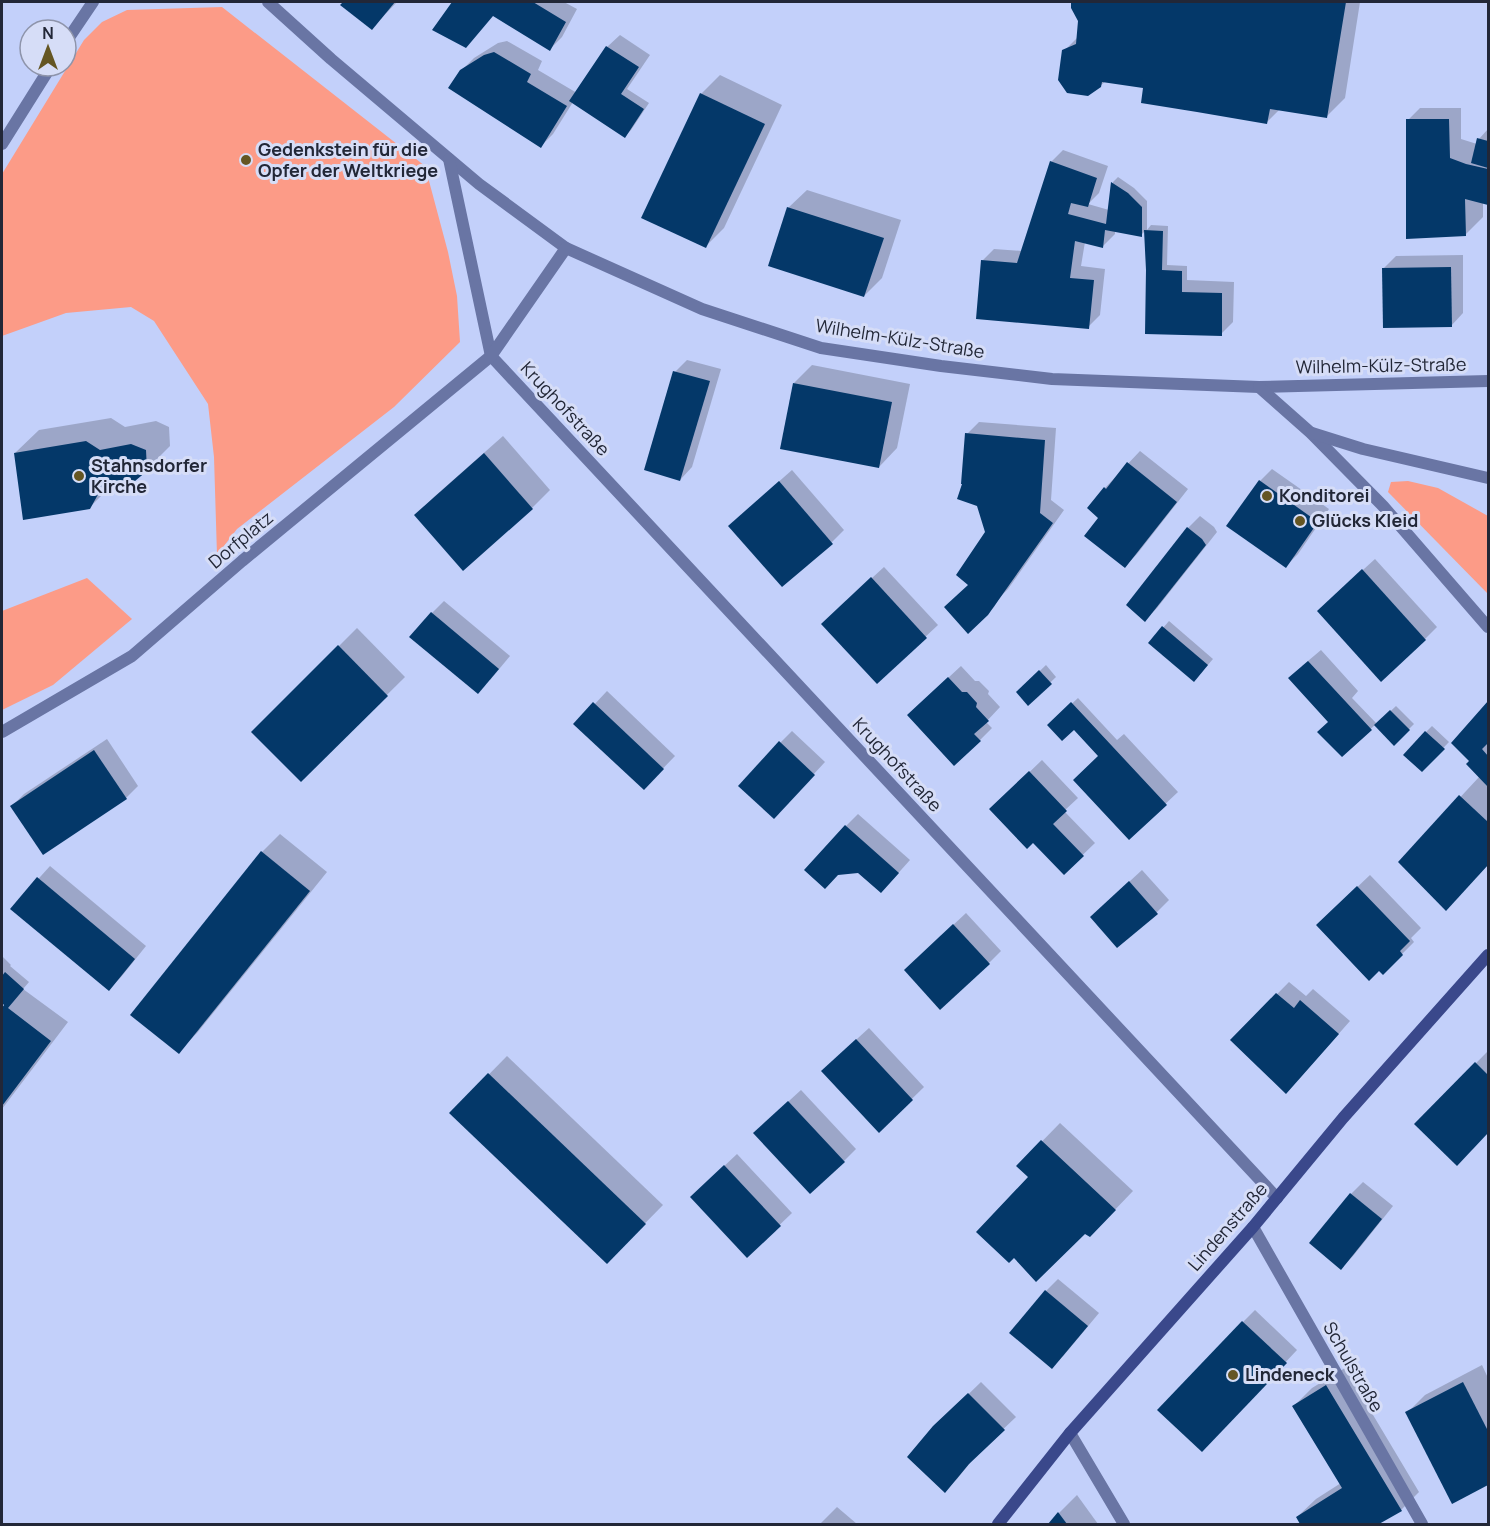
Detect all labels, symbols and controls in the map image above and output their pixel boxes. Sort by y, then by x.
north arrow [18,18,78,78]
text: N [42,22,54,44]
place label: Gedenkstein für die Opfer der Weltkriege [258,137,438,182]
marker: Gedenkstein für die Opfer der Weltkriege [239,153,253,167]
street label: Wilhelm-Külz-Straße [814,313,986,363]
street label: Wilhelm-Külz-Straße [1295,352,1467,378]
street label: Krughofstraße [516,356,616,461]
place label: Stahnsdorfer Kirche [91,453,207,498]
marker: Stahnsdorfer Kirche [72,469,86,483]
place label: Konditorei [1279,483,1370,507]
marker: Konditorei [1260,489,1274,503]
street label: Dorfplatz [203,505,278,573]
place label: Glücks Kleid [1312,508,1418,532]
marker: Glücks Kleid [1293,514,1307,528]
street label: Krughofstraße [848,712,948,817]
street label: Lindenstraße [1182,1177,1272,1276]
street label: Schulstraße [1318,1317,1389,1416]
place label: Lindeneck [1245,1362,1336,1386]
marker: Lindeneck [1226,1368,1240,1382]

